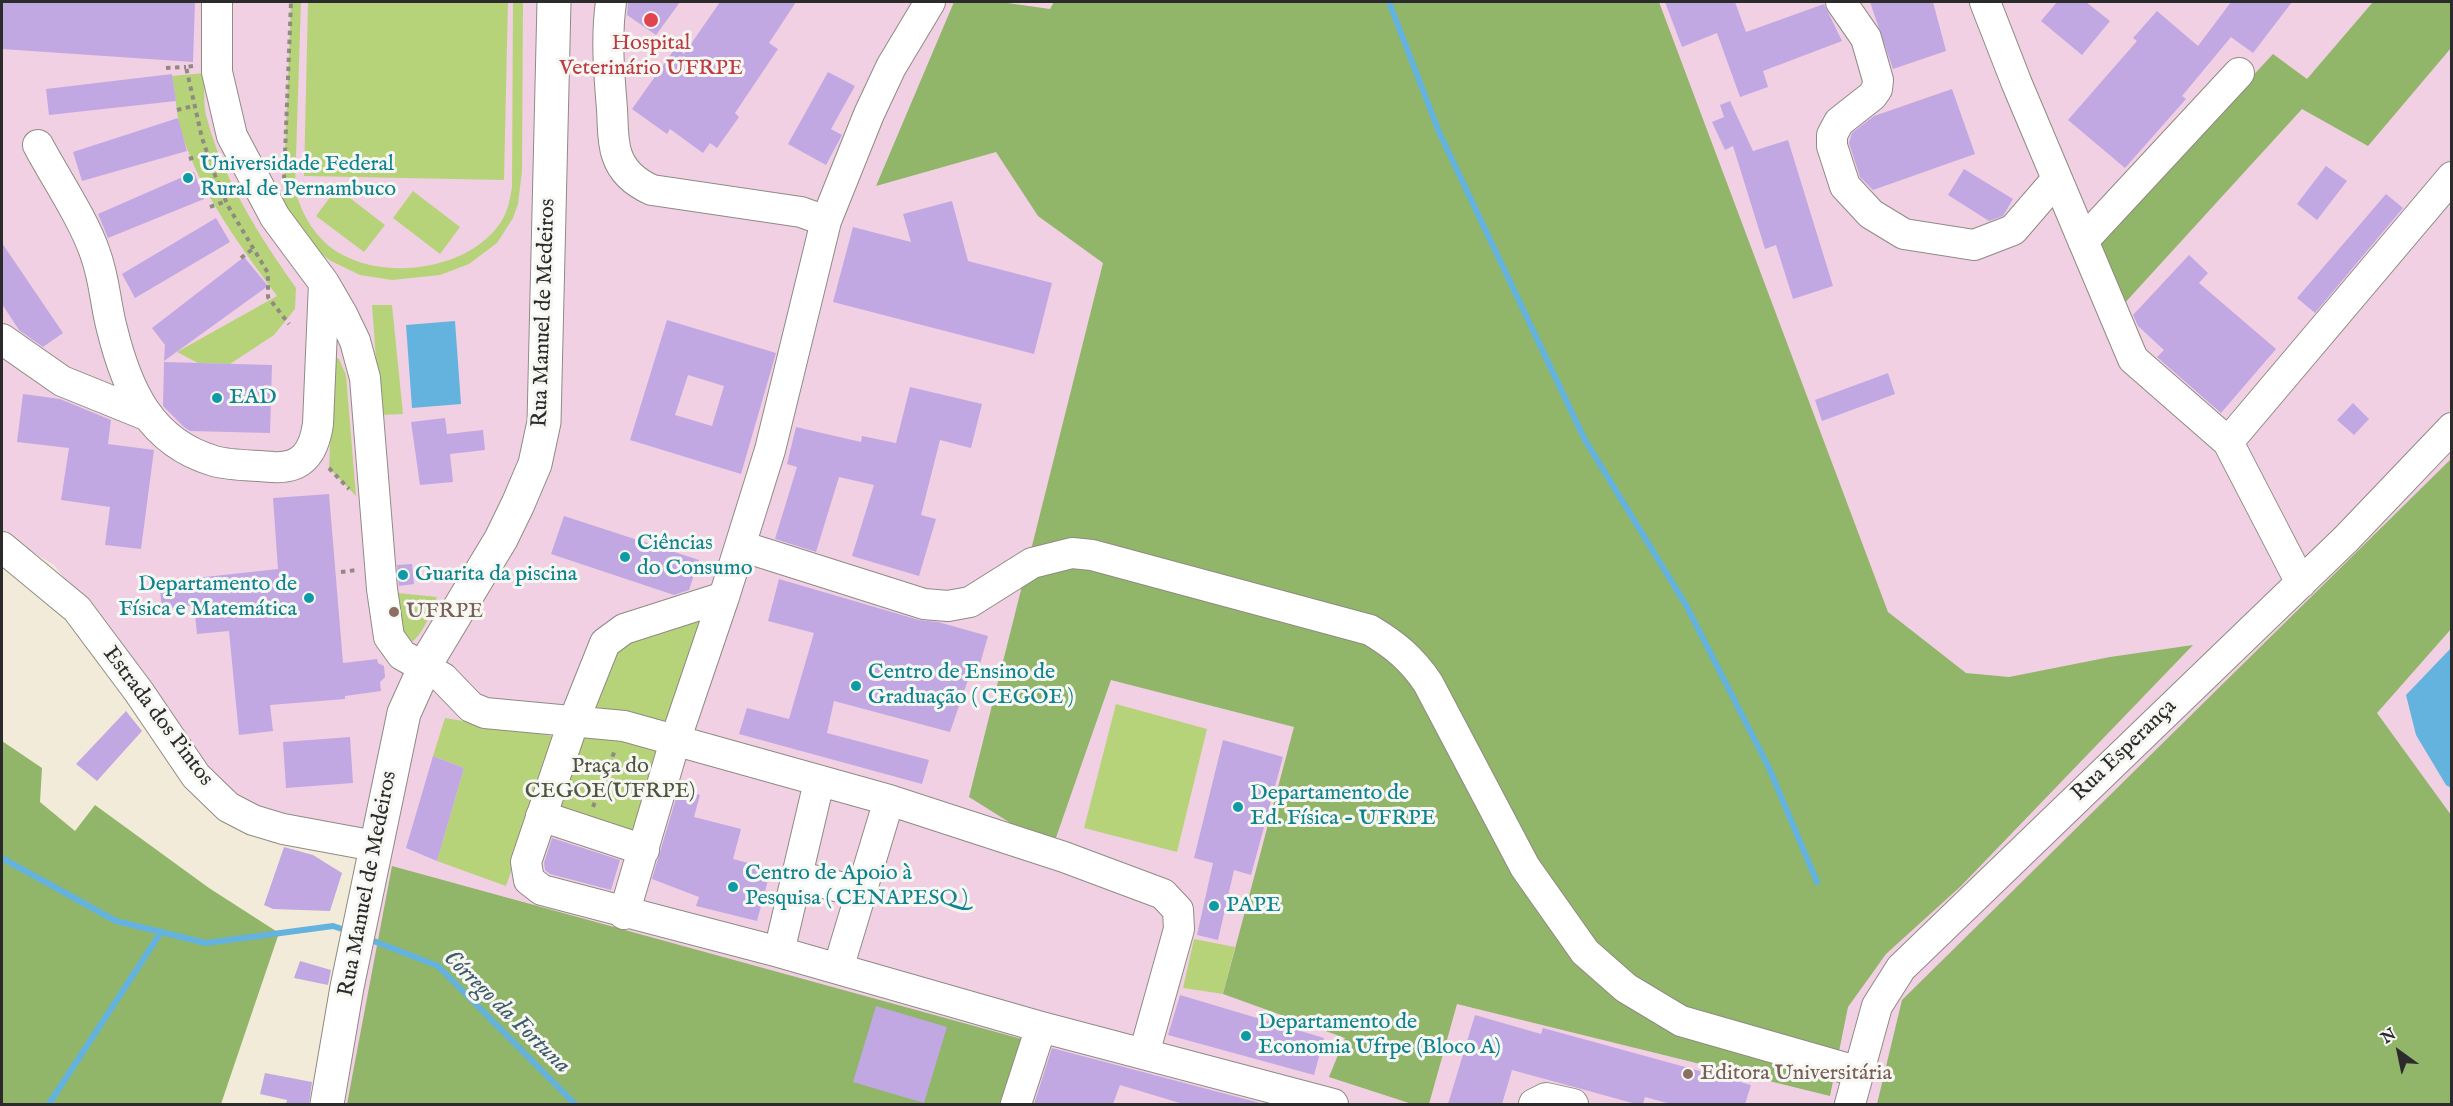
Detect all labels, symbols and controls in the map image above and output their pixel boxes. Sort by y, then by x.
marker: Hospital Veterinário UFRPE [642,11,660,29]
place label: Hospital Veterinário UFRPE [559,31,743,82]
place label: Universidade Federal Rural de Pernambuco [200,152,396,204]
marker: Universidade Federal Rural de Pernambuco [181,171,195,185]
street label: Rua Manuel de Medeiros [528,198,562,428]
place label: EAD [229,385,277,411]
marker: EAD [210,391,224,405]
place label: Ciências do Consumo [637,531,753,582]
marker: Ciências do Consumo [618,550,632,564]
place label: Guarita da piscina [415,562,577,588]
marker: Guarita da piscina [396,568,410,582]
place label: Departamento de Física e Matemática [119,572,297,624]
marker: Departamento de Física e Matemática [302,591,316,605]
place label: UFRPE [406,599,483,625]
marker: UFRPE [387,605,401,619]
street label: Estrada dos Pintos [96,642,218,792]
place label: Centro de Ensino de Graduação ( CEGOE ) [868,660,1074,712]
marker: Centro de Ensino de Graduação ( CEGOE ) [849,679,863,693]
street label: Rua Esperança [2067,694,2183,808]
park label: Praça do CEGOE(UFRPE) [525,754,695,806]
street label: Rua Manuel de Medeiros [334,769,404,999]
place label: Departamento de Ed. Física - UFRPE [1250,781,1436,832]
marker: Departamento de Ed. Física - UFRPE [1231,800,1245,814]
place label: Centro de Apoio à Pesquisa ( CENAPESQ ) [745,861,968,912]
marker: Centro de Apoio à Pesquisa ( CENAPESQ ) [726,880,740,894]
place label: PAPE [1226,893,1281,919]
marker: PAPE [1207,899,1221,913]
water label: Córrego da Fortuna [437,945,575,1081]
place label: Departamento de Economia Ufrpe (Bloco A) [1258,1010,1501,1062]
north arrow [2369,1022,2429,1082]
text: N [2378,1025,2400,1049]
marker: Departamento de Economia Ufrpe (Bloco A) [1239,1029,1253,1043]
place label: Editora Universitária [1700,1061,1892,1087]
marker: Editora Universitária [1681,1067,1695,1081]

